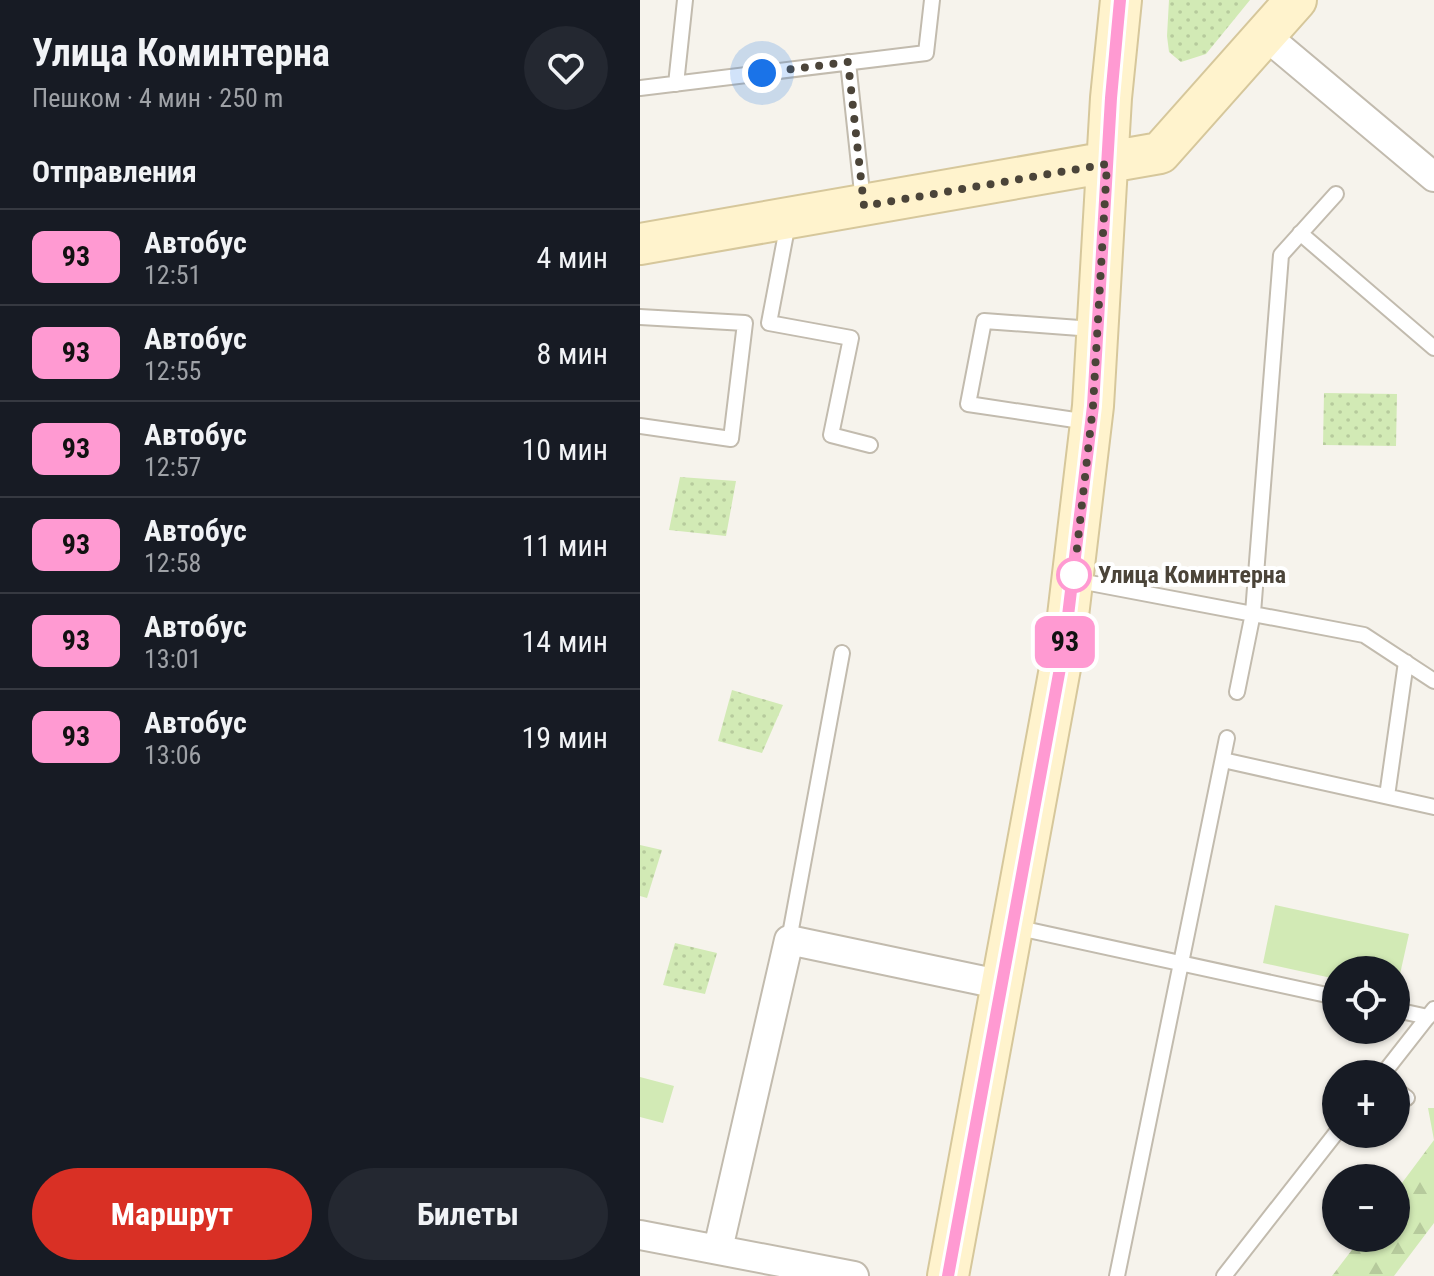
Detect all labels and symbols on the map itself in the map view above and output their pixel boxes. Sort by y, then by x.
your location [742,53,782,93]
marker: Улица Коминтерна [1057,558,1091,592]
place label: Улица Коминтерна [1098,561,1286,589]
line badge: 93 [1029,616,1101,668]

